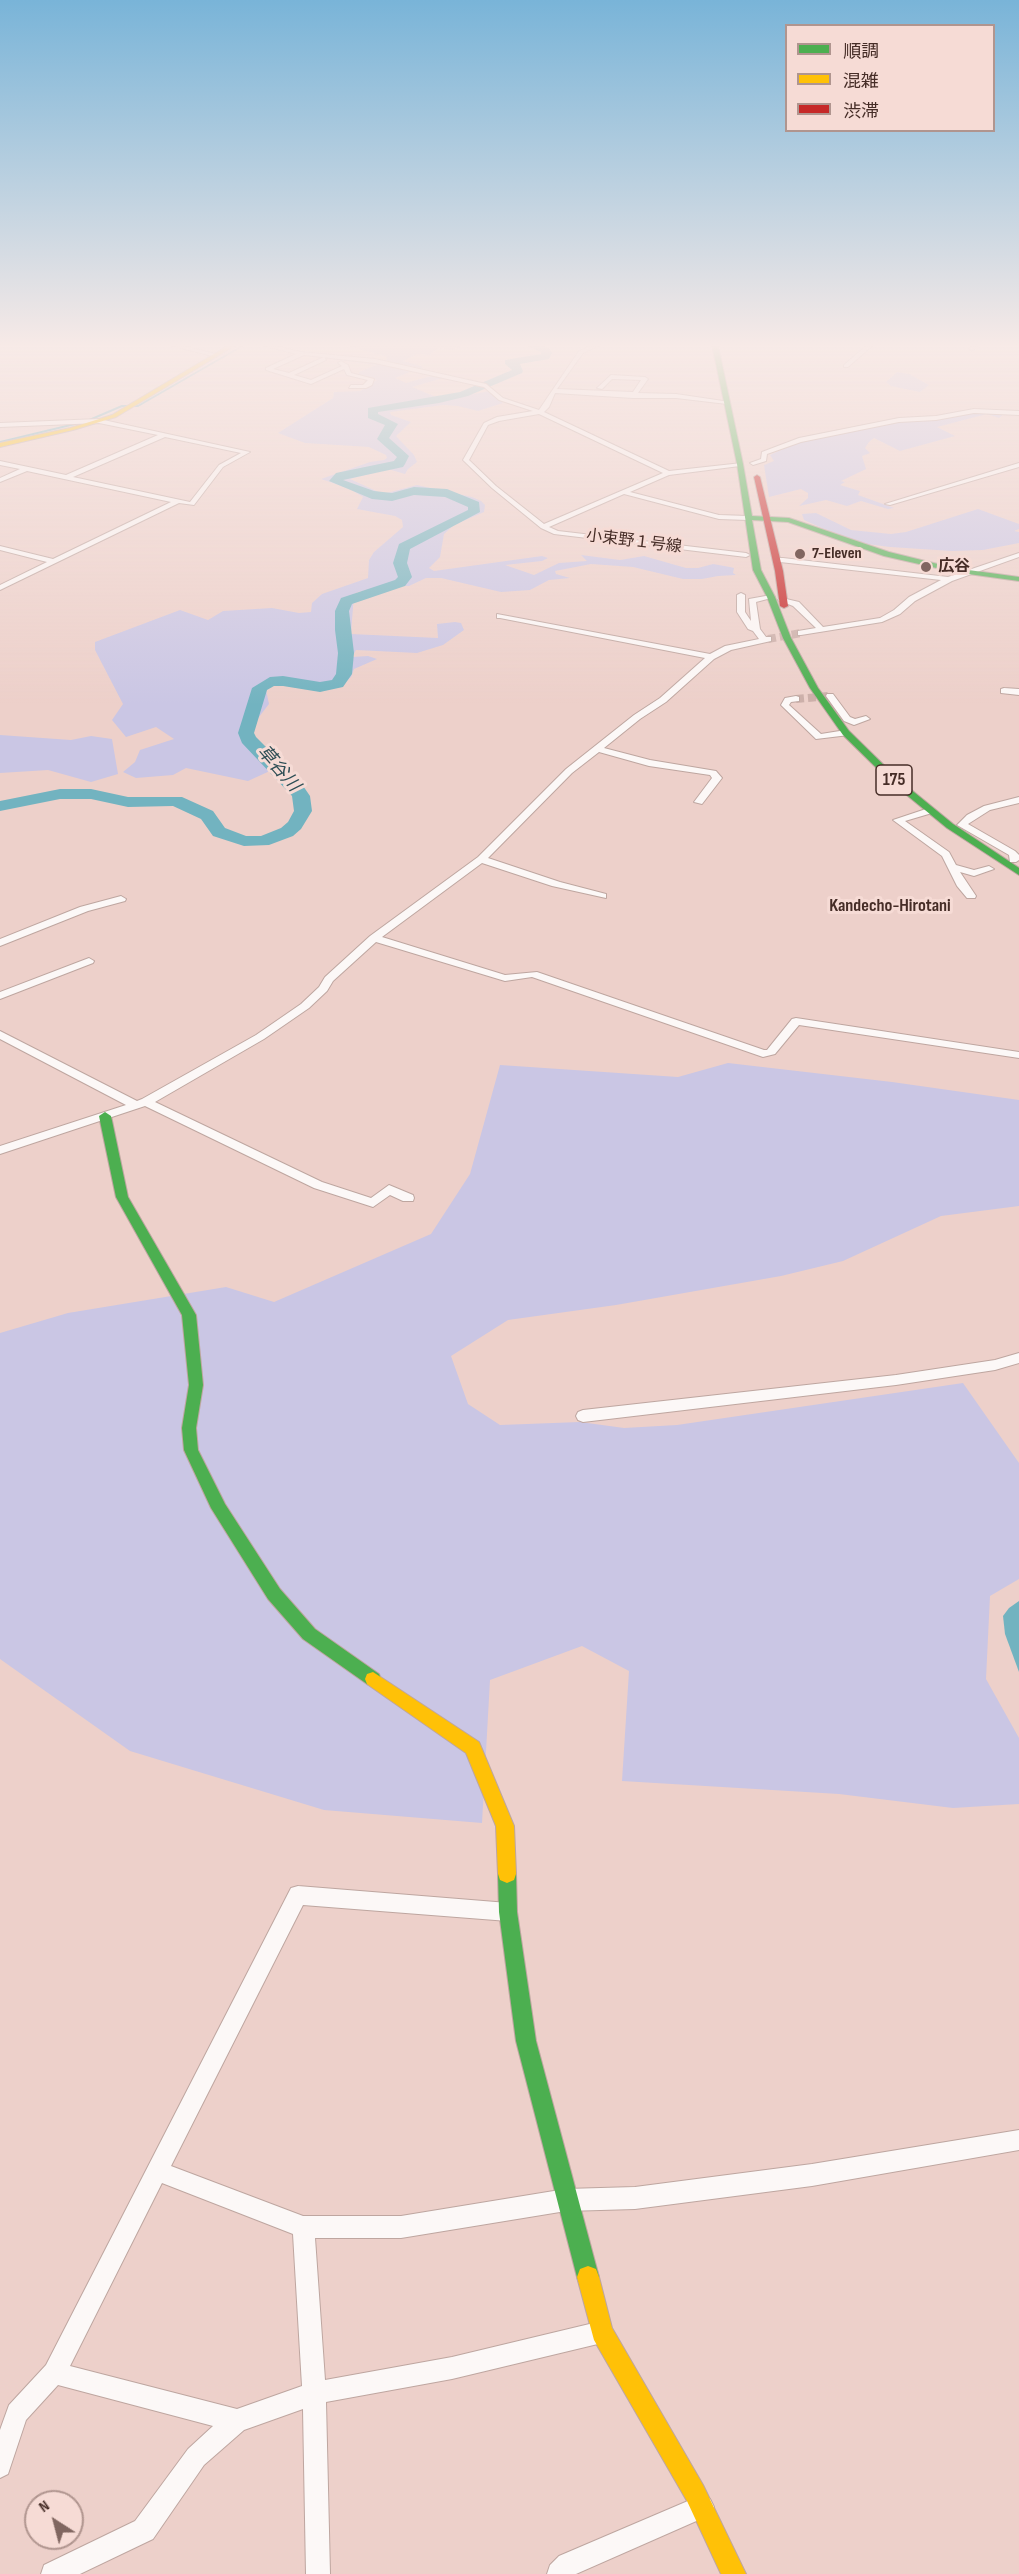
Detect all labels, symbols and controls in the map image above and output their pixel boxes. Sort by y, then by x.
legend [785,24,995,132]
text: 順調 [843,41,879,62]
text: 混雑 [843,71,879,92]
text: 渋滞 [843,101,879,122]
street label: 小束野１号線 [585,527,683,557]
place label: 7-Eleven [812,544,862,564]
marker: 7-Eleven [793,547,807,561]
place label: 広谷 [938,557,970,577]
marker: 広谷 [919,560,933,574]
water label: 草谷川 [252,742,304,796]
road number: 175 [876,765,912,795]
district label: Kandecho-Hirotani [829,895,951,917]
north arrow [24,2490,84,2550]
text: N [35,2496,53,2517]

